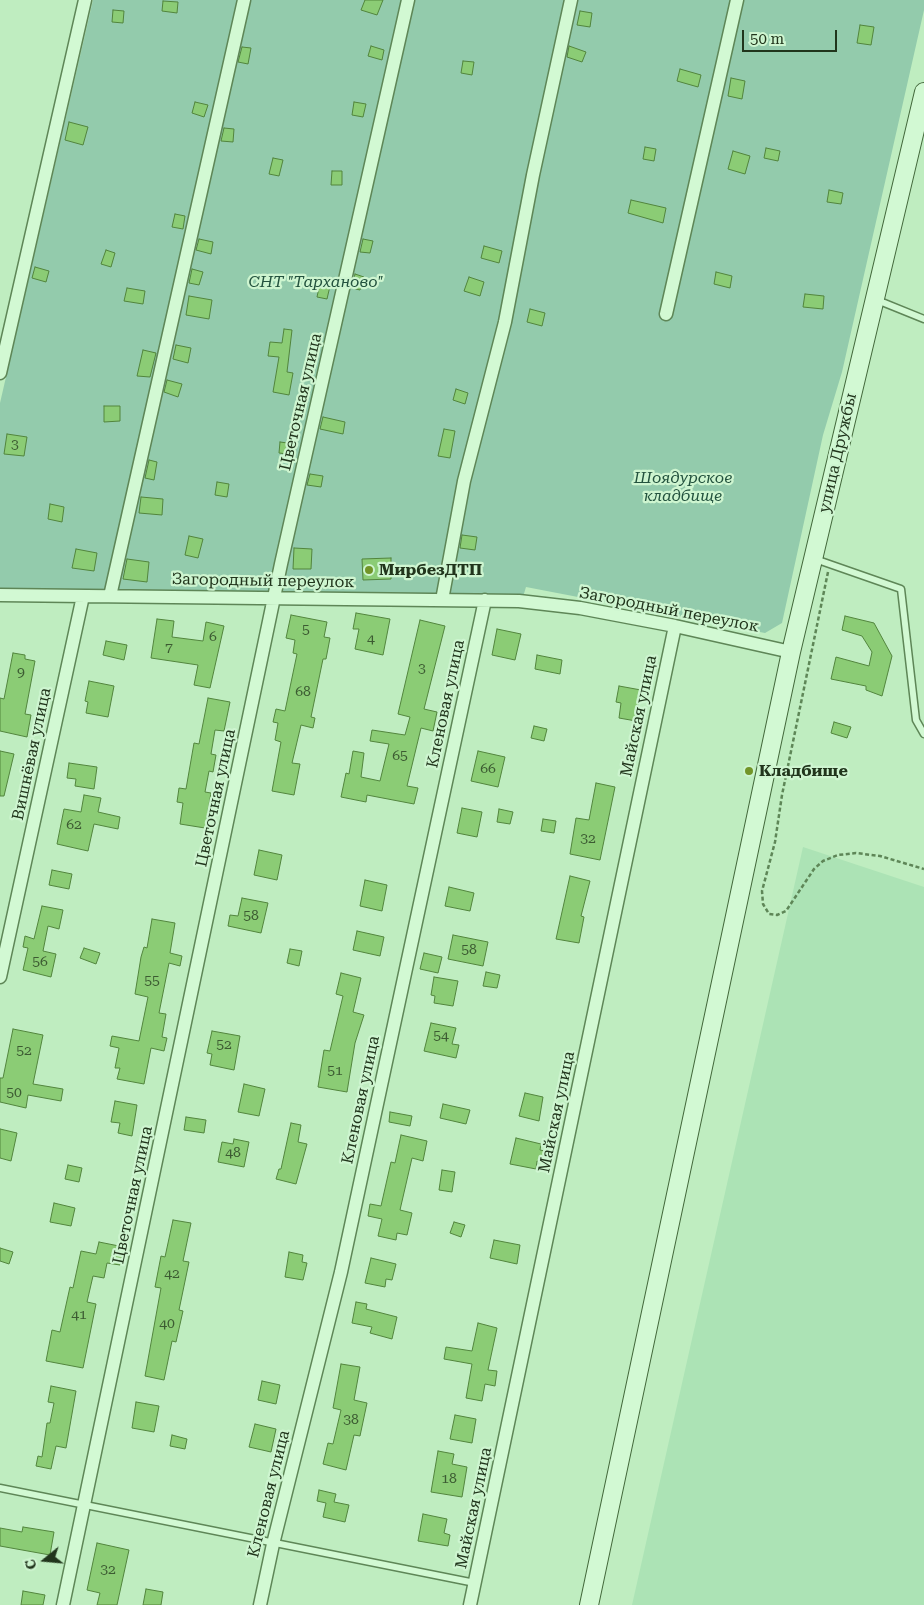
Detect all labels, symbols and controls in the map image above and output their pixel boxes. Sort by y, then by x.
scale bar [744,20,839,52]
text: 50 m [750,30,784,48]
park label: СНТ "Тарханово" [248,272,384,292]
street label: Цветочная улица [276,331,326,473]
street label: улица Дружбы [815,391,861,515]
house number: 3 [11,437,19,453]
park label: Шоядурское кладбище [634,468,732,506]
place label: МирбезДТП [379,560,482,580]
marker: МирбезДТП [363,564,375,576]
street label: Загородный переулок [171,570,355,592]
street label: Загородный переулок [577,583,761,637]
house number: 5 [302,622,310,638]
house number: 6 [209,629,217,645]
house number: 4 [367,631,375,647]
street label: Кленовая улица [423,638,469,770]
house number: 7 [165,640,173,656]
street label: Майская улица [617,654,661,778]
house number: 3 [418,661,426,677]
house number: 9 [17,665,25,681]
house number: 68 [295,684,311,700]
street label: Вишнёвая улица [9,686,55,822]
street label: Цветочная улица [192,727,240,869]
house number: 65 [392,748,408,764]
house number: 66 [480,761,496,777]
place label: Кладбище [759,761,848,781]
marker: Кладбище [743,765,755,777]
house number: 62 [66,817,82,833]
house number: 32 [580,831,596,847]
house number: 58 [243,908,259,924]
house number: 58 [461,942,477,958]
house number: 56 [32,954,48,970]
house number: 55 [144,973,160,989]
house number: 54 [433,1028,449,1044]
street label: Кленовая улица [338,1034,384,1166]
house number: 52 [216,1037,232,1053]
house number: 52 [16,1043,32,1059]
street label: Майская улица [535,1050,579,1174]
house number: 51 [327,1063,343,1079]
house number: 50 [6,1085,22,1101]
street label: Цветочная улица [109,1124,157,1266]
house number: 48 [225,1145,241,1161]
house number: 42 [164,1266,180,1282]
house number: 41 [71,1307,87,1323]
house number: 40 [159,1316,175,1332]
house number: 38 [343,1412,359,1428]
street label: Кленовая улица [244,1428,294,1560]
street label: Майская улица [452,1446,496,1570]
house number: 18 [441,1471,457,1487]
north arrow [20,1535,70,1585]
text: С [22,1557,40,1571]
house number: 32 [100,1562,116,1578]

